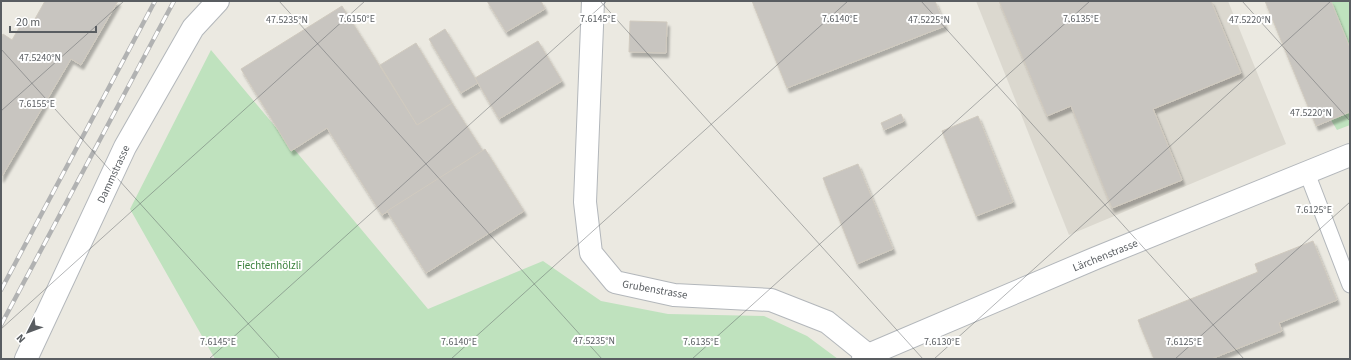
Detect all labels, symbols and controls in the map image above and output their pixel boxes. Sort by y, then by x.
scale bar [10,8,96,34]
text: 7.6150°E [339,12,375,26]
text: 7.6145°E [580,12,616,26]
text: 7.6140°E [822,12,858,26]
text: 7.6135°E [1063,12,1099,26]
text: 47.5235°N [266,13,308,27]
text: 47.5225°N [908,13,950,27]
text: 47.5220°N [1229,13,1271,27]
text: 20 m [16,14,40,31]
text: 47.5240°N [19,51,61,65]
text: 7.6155°E [19,97,55,111]
text: 47.5220°N [1290,106,1332,120]
street label: Dammstrasse [93,142,134,206]
text: 7.6125°E [1296,203,1332,217]
street label: Lärchenstrasse [1070,235,1140,275]
park label: Fiechtenhölzli [237,258,301,273]
street label: Grubenstrasse [621,276,689,303]
north arrow [8,312,48,352]
text: N [13,331,29,346]
text: 47.5235°N [573,334,615,348]
text: 7.6145°E [200,335,236,349]
text: 7.6140°E [441,335,477,349]
text: 7.6135°E [683,335,719,349]
text: 7.6130°E [924,335,960,349]
text: 7.6125°E [1166,335,1202,349]

